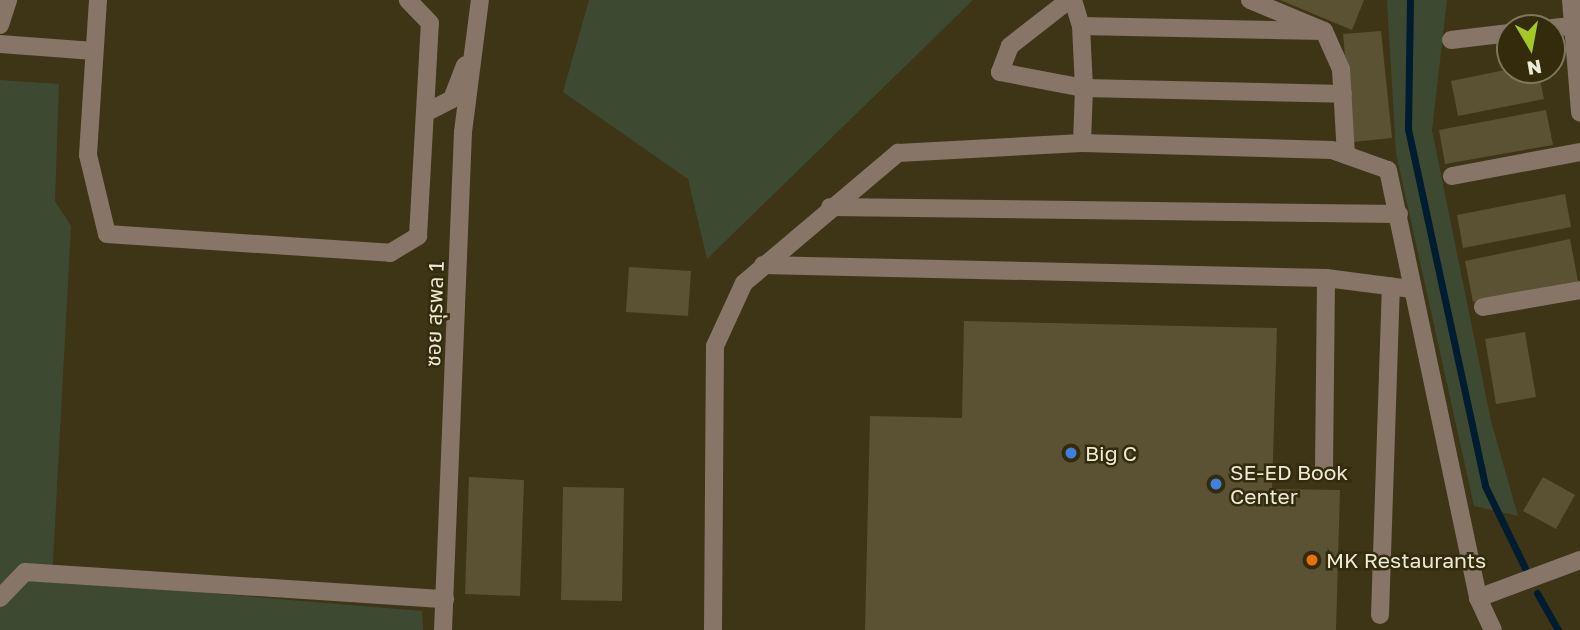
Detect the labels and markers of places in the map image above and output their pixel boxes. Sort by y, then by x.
place label: Big C [1085,440,1137,466]
marker: Big C [1063,445,1079,461]
place label: SE-ED Book Center [1230,459,1348,509]
marker: SE-ED Book Center [1208,476,1224,492]
place label: MK Restaurants [1326,547,1486,573]
marker: MK Restaurants [1304,552,1320,568]

